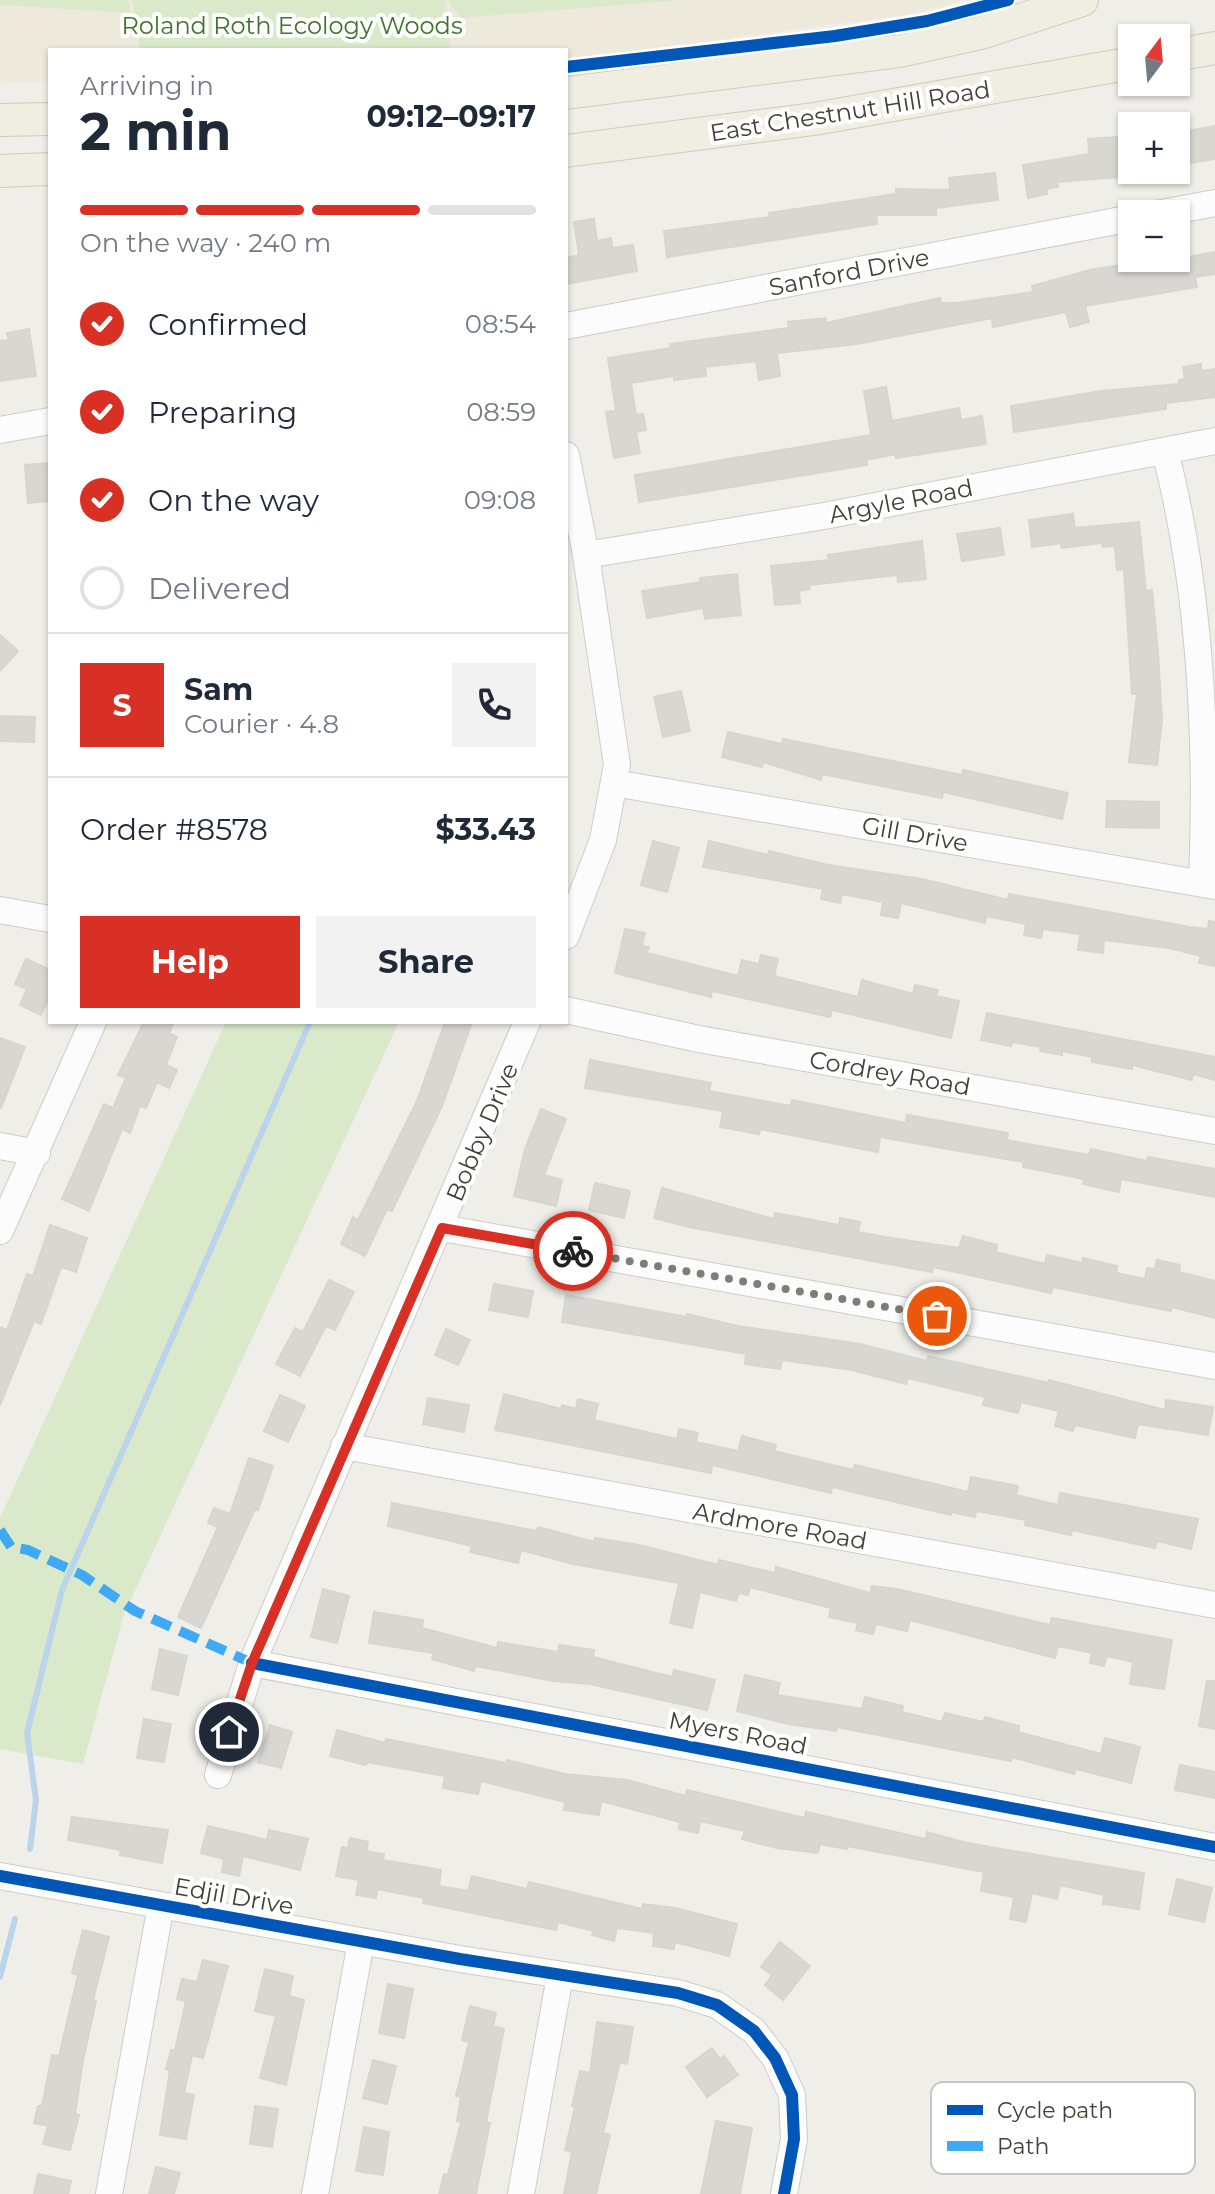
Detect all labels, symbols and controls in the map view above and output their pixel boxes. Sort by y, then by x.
park label: Roland Roth Ecology Woods [121,11,463,40]
north arrow [1118,24,1190,96]
map controls [1118,24,1190,272]
text: Arriving in [80,70,214,102]
street label: East Chestnut Hill Road [708,75,992,147]
text: 09:12–09:17 [367,98,536,135]
text: 2 min [80,100,232,163]
button: + [1118,112,1190,184]
button: − [1118,200,1190,272]
text: On the way · 240 m [80,227,331,259]
street label: Sanford Drive [766,242,932,302]
icon: check [80,302,124,346]
text: Confirmed [148,306,308,343]
text: 08:54 [465,308,536,340]
icon: check [80,390,124,434]
text: Preparing [148,394,297,431]
text: 08:59 [466,396,536,428]
street label: Argyle Road [827,473,975,529]
icon: check [80,478,124,522]
text: On the way [148,482,319,519]
text: 09:08 [464,484,536,516]
text: Delivered [148,570,291,607]
button: phone [452,663,536,747]
text: Sam [184,671,253,708]
text: S [112,687,132,724]
text: Courier · 4.8 [184,708,339,740]
street label: Gill Drive [860,810,970,858]
text: Order #8578 [80,811,268,848]
text: $33.43 [436,811,536,848]
button: Help [80,916,300,1008]
button: Share [316,916,536,1008]
street label: Cordrey Road [807,1045,973,1101]
street label: Bobby Drive [440,1058,524,1206]
courier [533,1211,613,1291]
icon: bike [551,1229,595,1273]
pin [903,1282,971,1350]
icon: bag [915,1294,959,1338]
street label: Ardmore Road [691,1496,869,1556]
pin [195,1698,263,1766]
street label: Myers Road [666,1705,810,1761]
icon: home [207,1710,251,1754]
street label: Edjil Drive [172,1871,296,1921]
legend [931,2082,1195,2174]
text: Cycle path [997,2097,1113,2124]
text: Path [997,2133,1049,2160]

